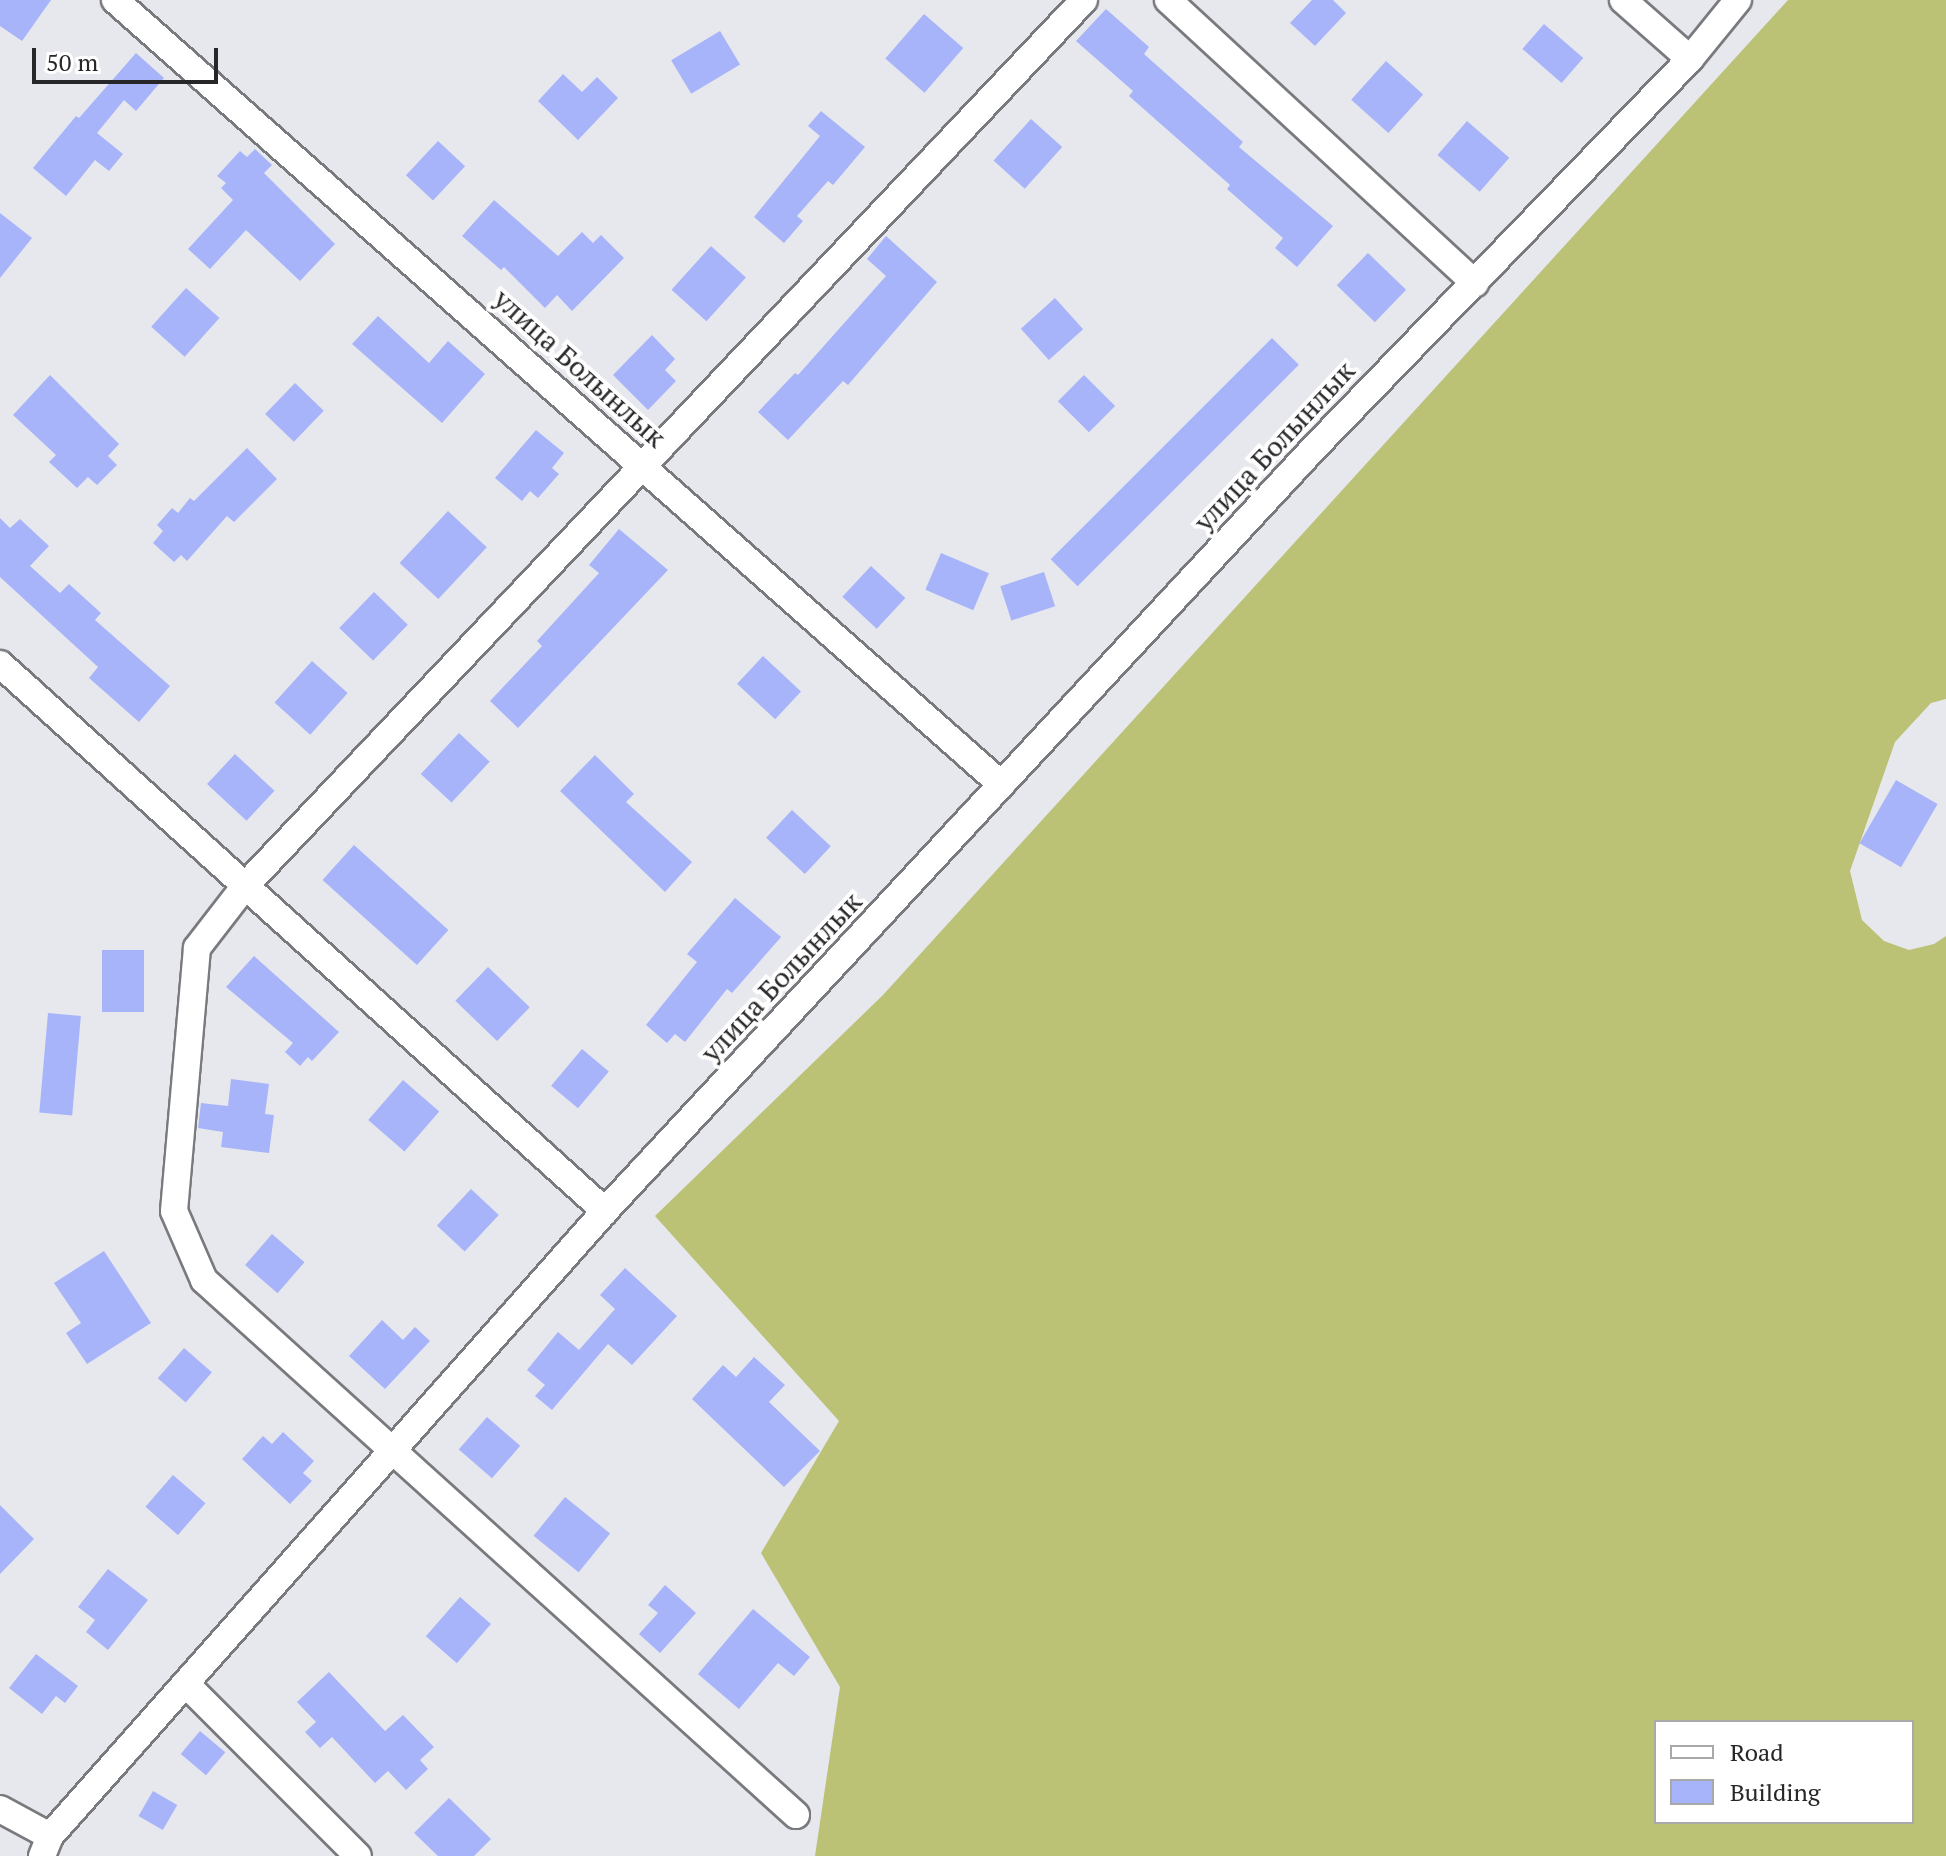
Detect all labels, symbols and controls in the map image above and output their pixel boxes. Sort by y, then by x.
scale bar [36,32,222,82]
text: 50 m [46,46,98,78]
street label: улица Болынлык [487,282,673,454]
street label: улица Болынлык [1187,354,1361,538]
street label: улица Болынлык [694,885,868,1069]
legend [1654,1720,1914,1824]
text: Road [1730,1736,1784,1768]
text: Building [1730,1776,1820,1808]

